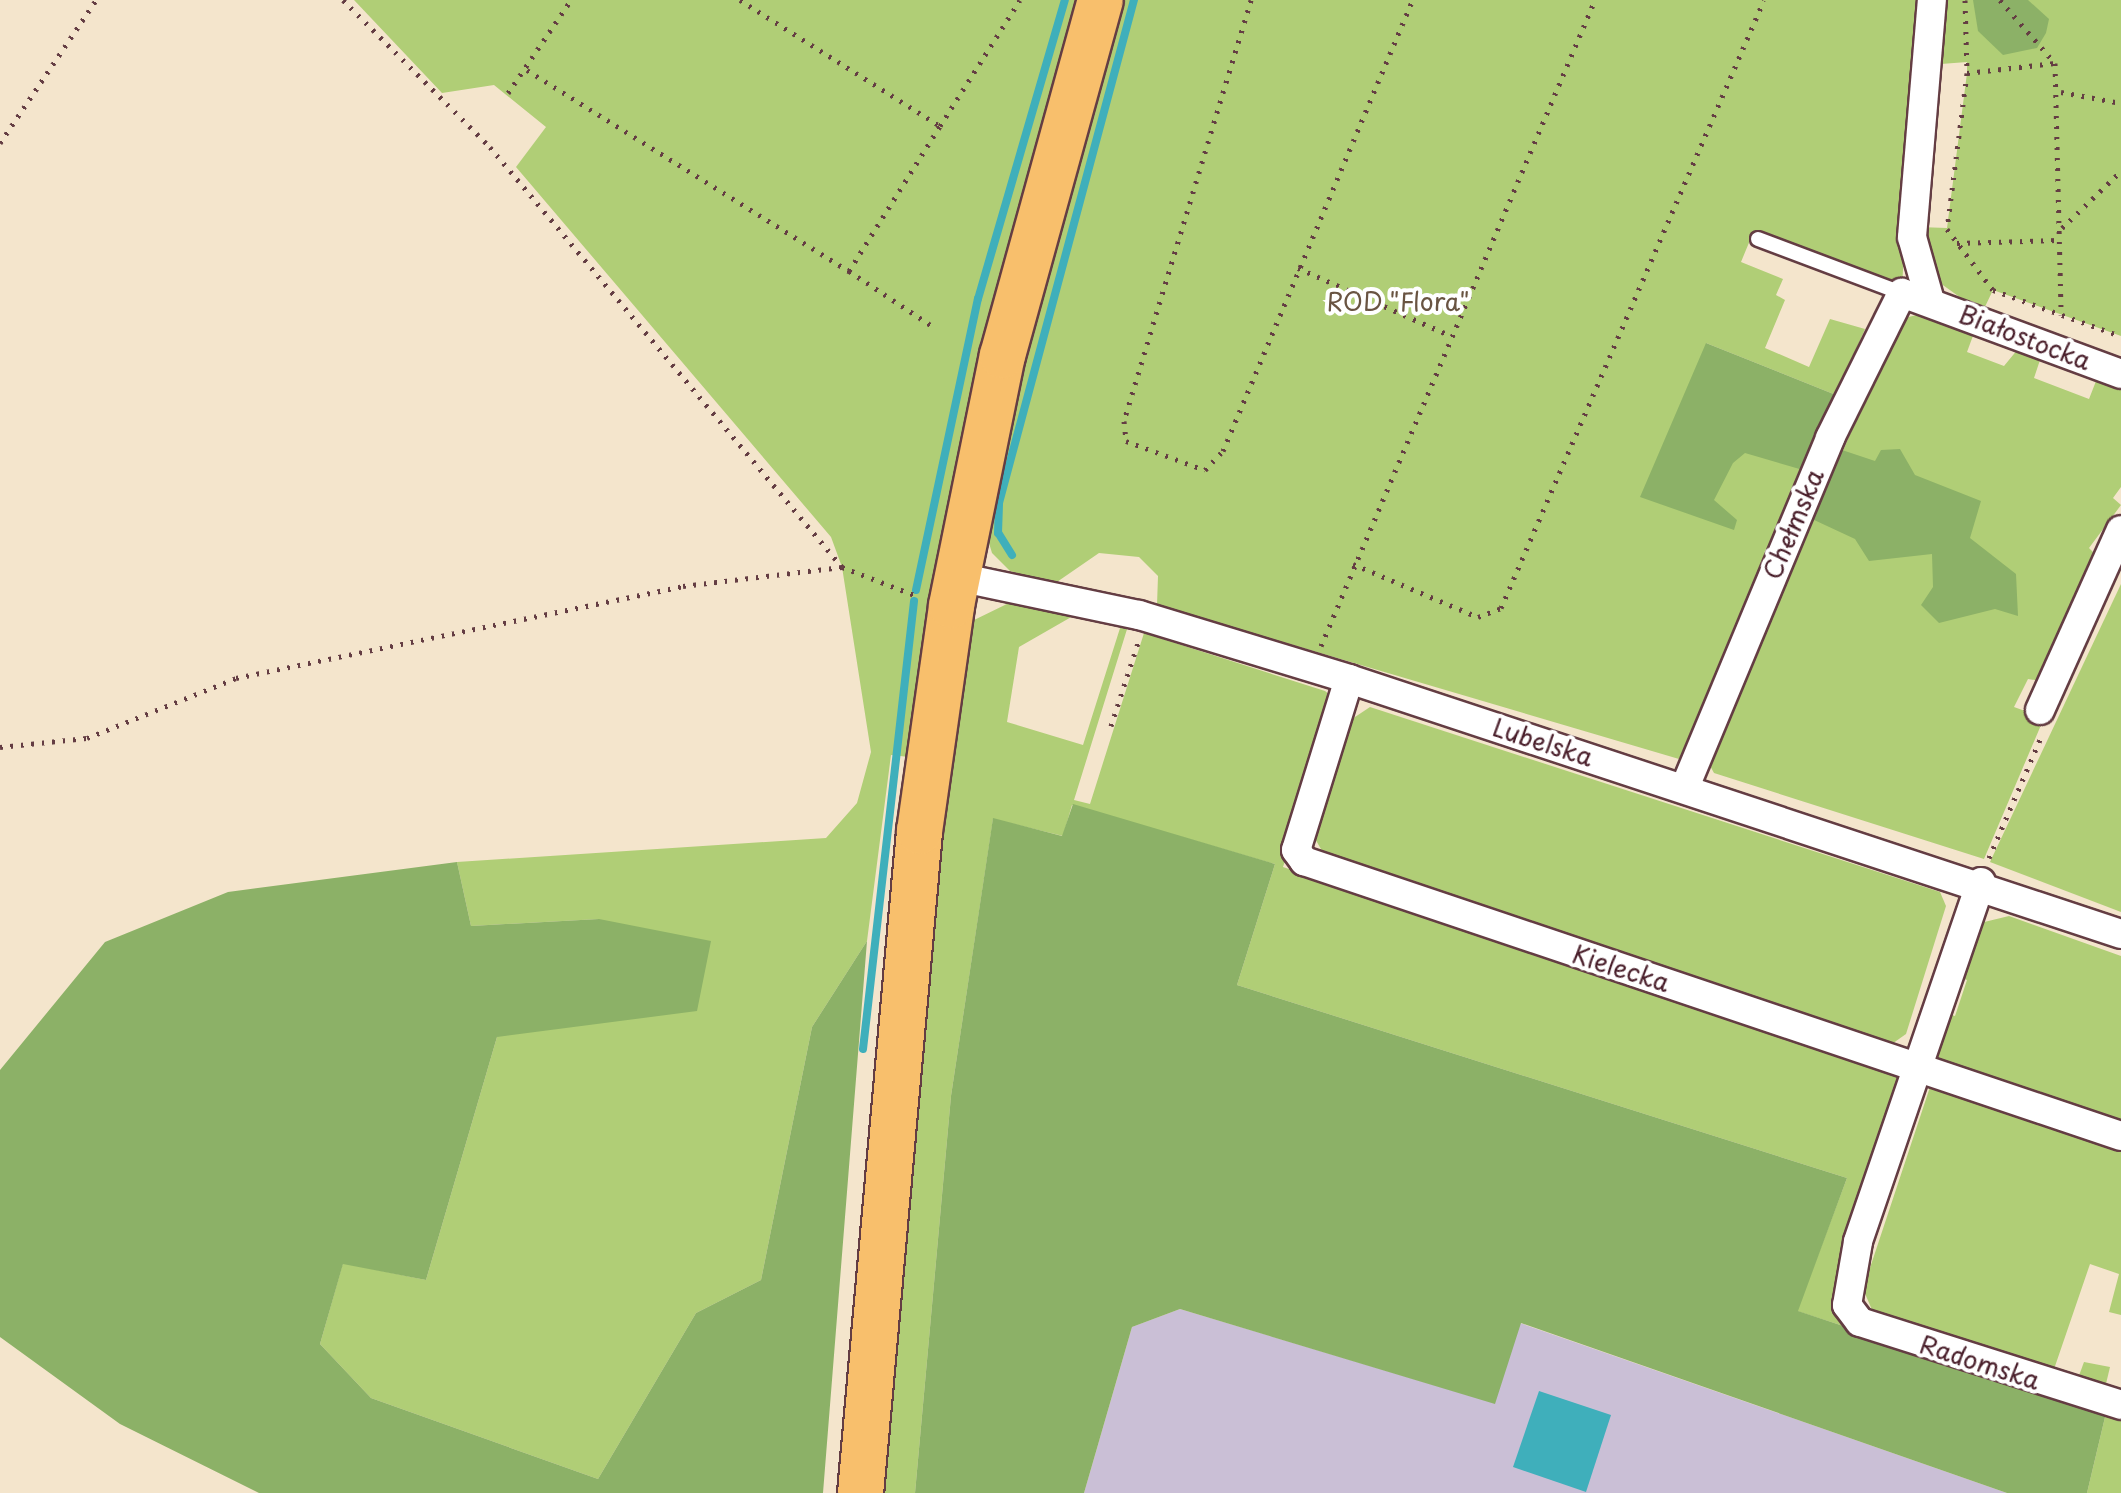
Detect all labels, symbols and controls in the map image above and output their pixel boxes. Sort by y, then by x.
park label: ROD "Flora" [1325,286,1471,316]
street label: Białostocka [1955,298,2095,376]
street label: Chełmska [1756,464,1830,584]
street label: Lubelska [1489,712,1597,772]
street label: Kielecka [1569,938,1673,998]
street label: Radomska [1916,1329,2044,1395]

